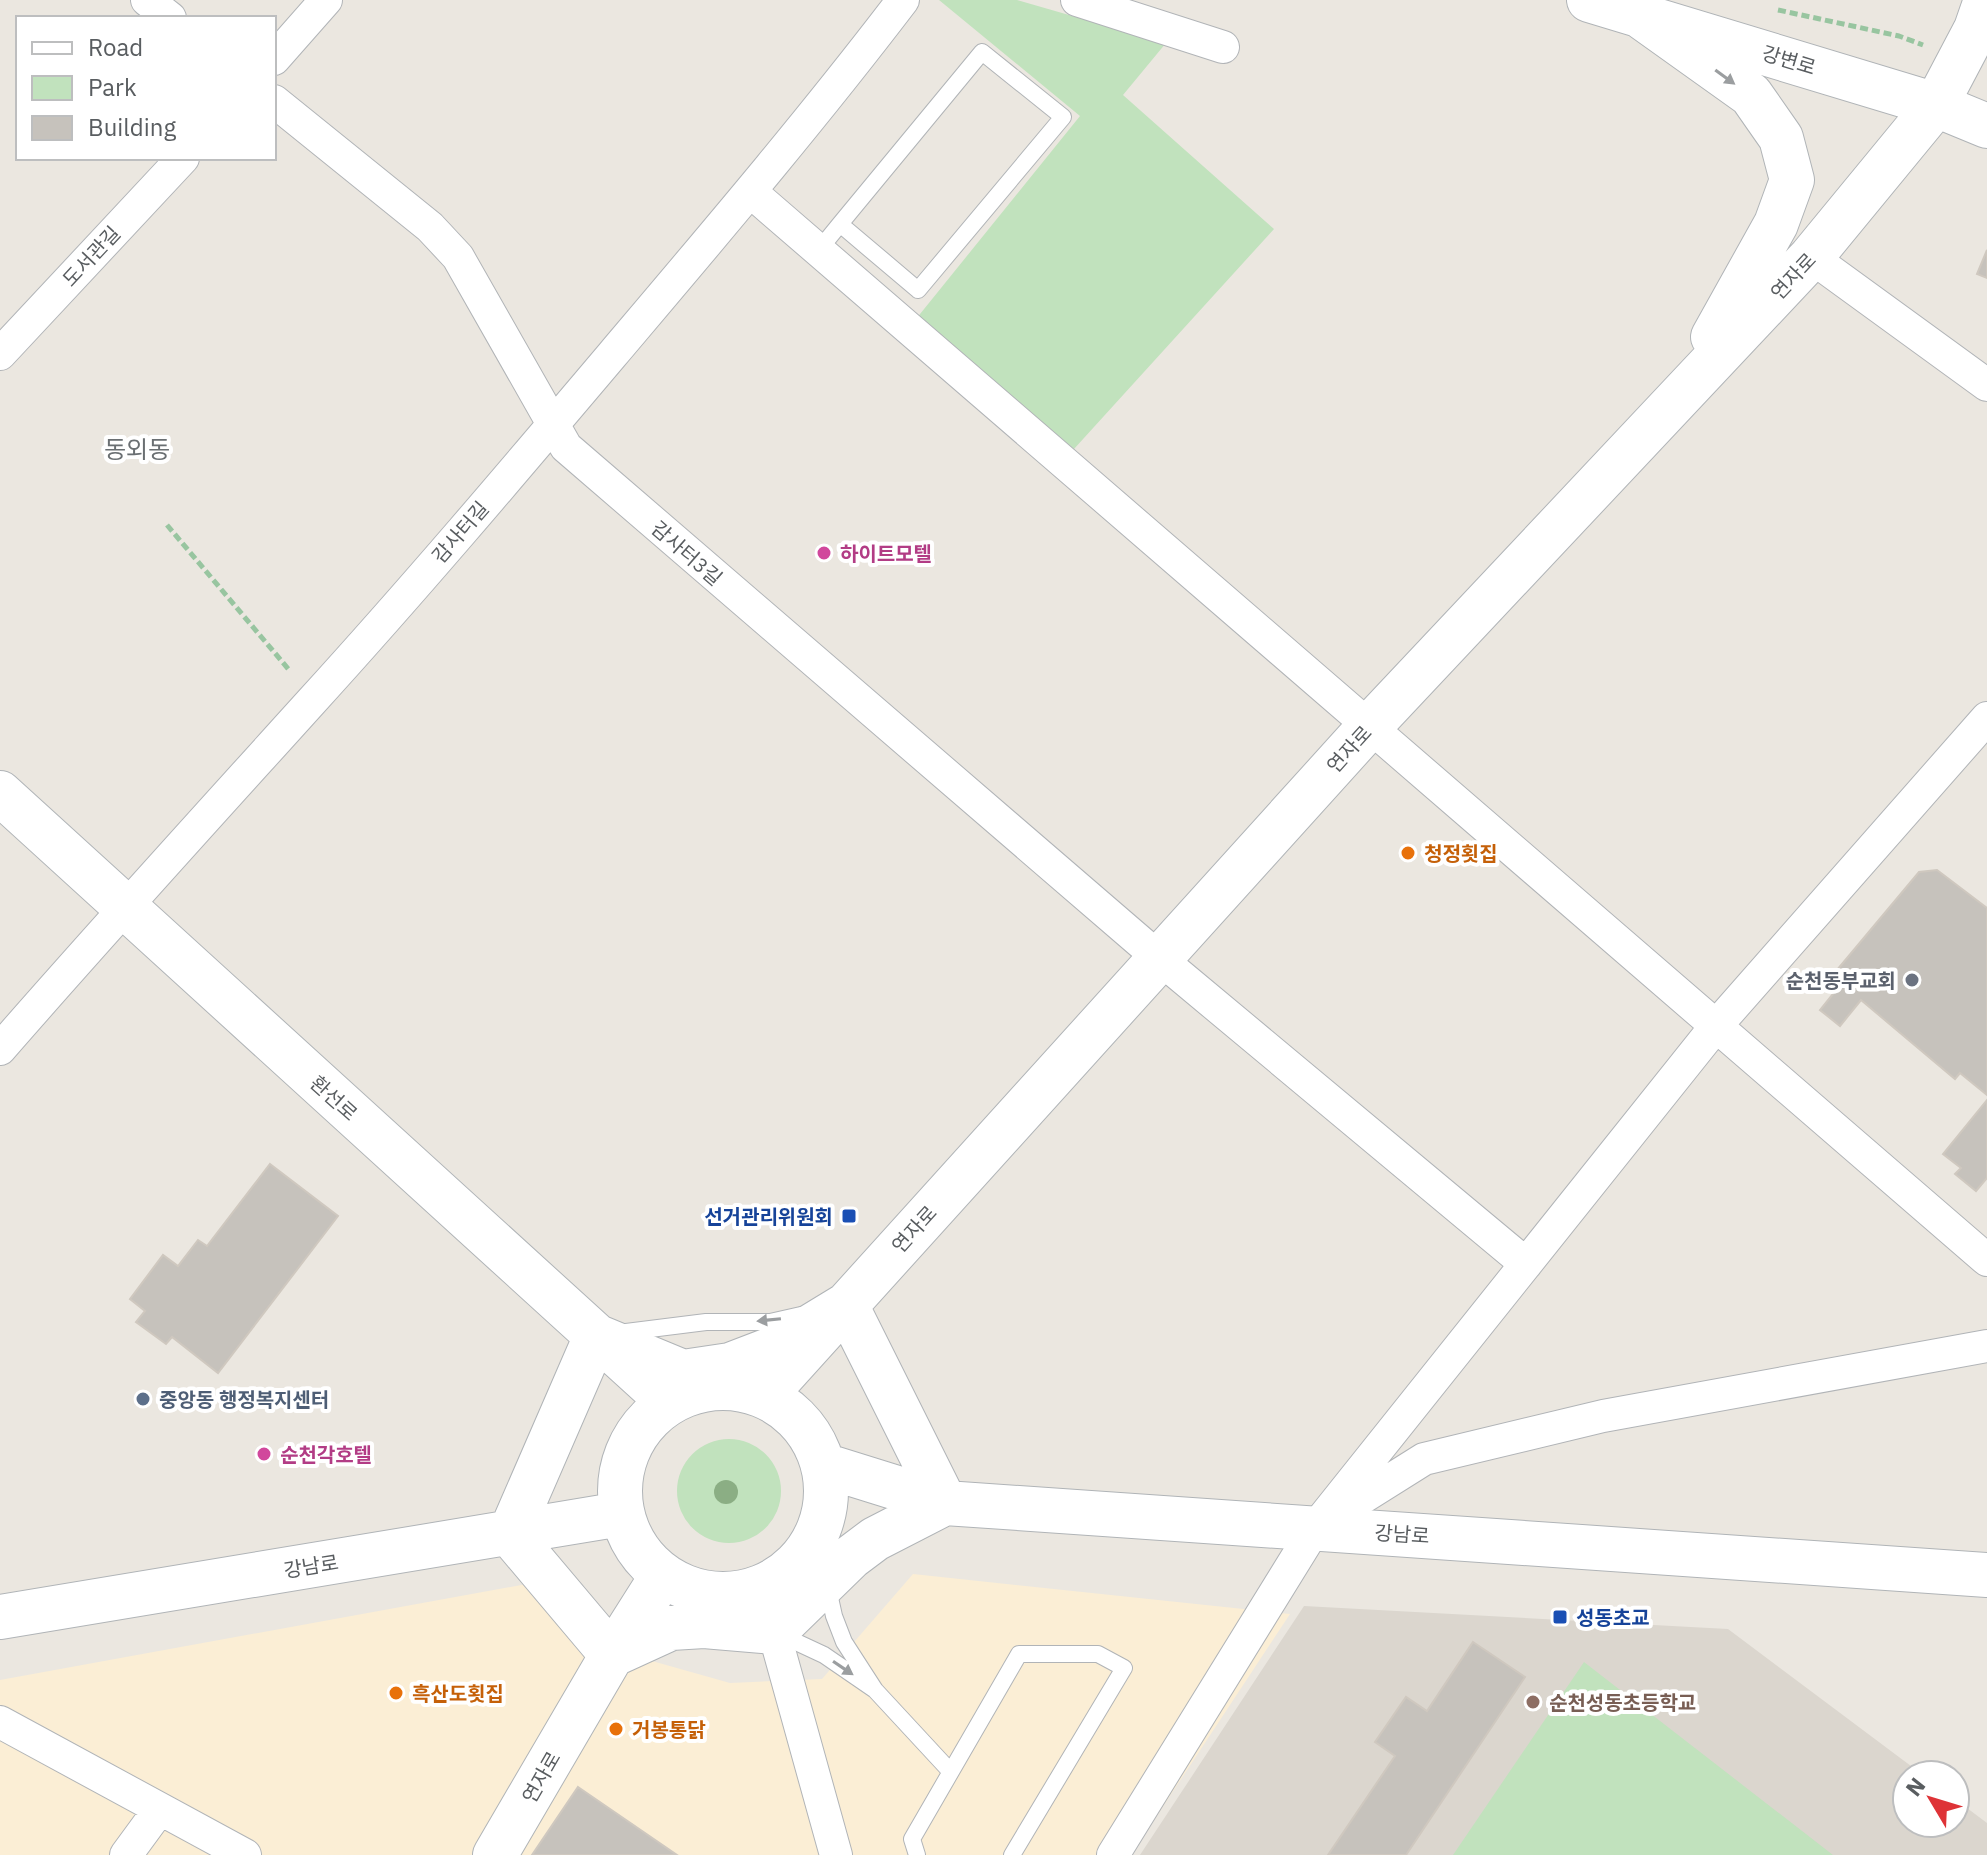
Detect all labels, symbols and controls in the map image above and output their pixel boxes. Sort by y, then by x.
legend [16,16,276,160]
text: Road [88,31,143,63]
street label: 강변로 [1759,39,1819,81]
one-way arrow [1715,68,1736,84]
text: Park [88,71,137,103]
text: Building [88,111,176,143]
street label: 도서관길 [56,220,126,292]
street label: 연자로 [1764,247,1822,305]
district label: 동외동 [104,433,170,465]
street label: 감사터길 [426,495,494,569]
street label: 감사터3길 [646,515,728,591]
place label: 하이트모텔 [840,540,932,567]
marker: 하이트모텔 [815,544,833,562]
street label: 연자로 [1320,719,1378,779]
place label: 청정횟집 [1424,840,1498,867]
marker: 청정횟집 [1399,844,1417,862]
place label: 순천동부교회 [1786,967,1896,994]
marker: 순천동부교회 [1903,971,1921,989]
street label: 환선로 [304,1069,364,1127]
street label: 연자로 [885,1199,943,1259]
place label: 선거관리위원회 [704,1203,833,1230]
marker: 선거관리위원회 [840,1207,858,1225]
one-way arrow [756,1314,781,1327]
place label: 중앙동 행정복지센터 [159,1386,329,1413]
marker: 중앙동 행정복지센터 [134,1390,152,1408]
place label: 순천각호텔 [280,1441,372,1468]
marker: 순천각호텔 [255,1445,273,1463]
street label: 강남로 [1374,1519,1430,1549]
street label: 강남로 [282,1548,340,1584]
place label: 성동초교 [1576,1604,1650,1631]
marker: 성동초교 [1551,1608,1569,1626]
one-way arrow [832,1660,853,1675]
place label: 흑산도횟집 [412,1680,504,1707]
marker: 흑산도횟집 [387,1684,405,1702]
place label: 순천성동초등학교 [1549,1689,1696,1716]
marker: 순천성동초등학교 [1524,1693,1542,1711]
place label: 거봉통닭 [632,1716,706,1743]
marker: 거봉통닭 [607,1720,625,1738]
street label: 연자로 [516,1746,566,1808]
north arrow [1891,1759,1971,1839]
text: N [1899,1771,1931,1802]

